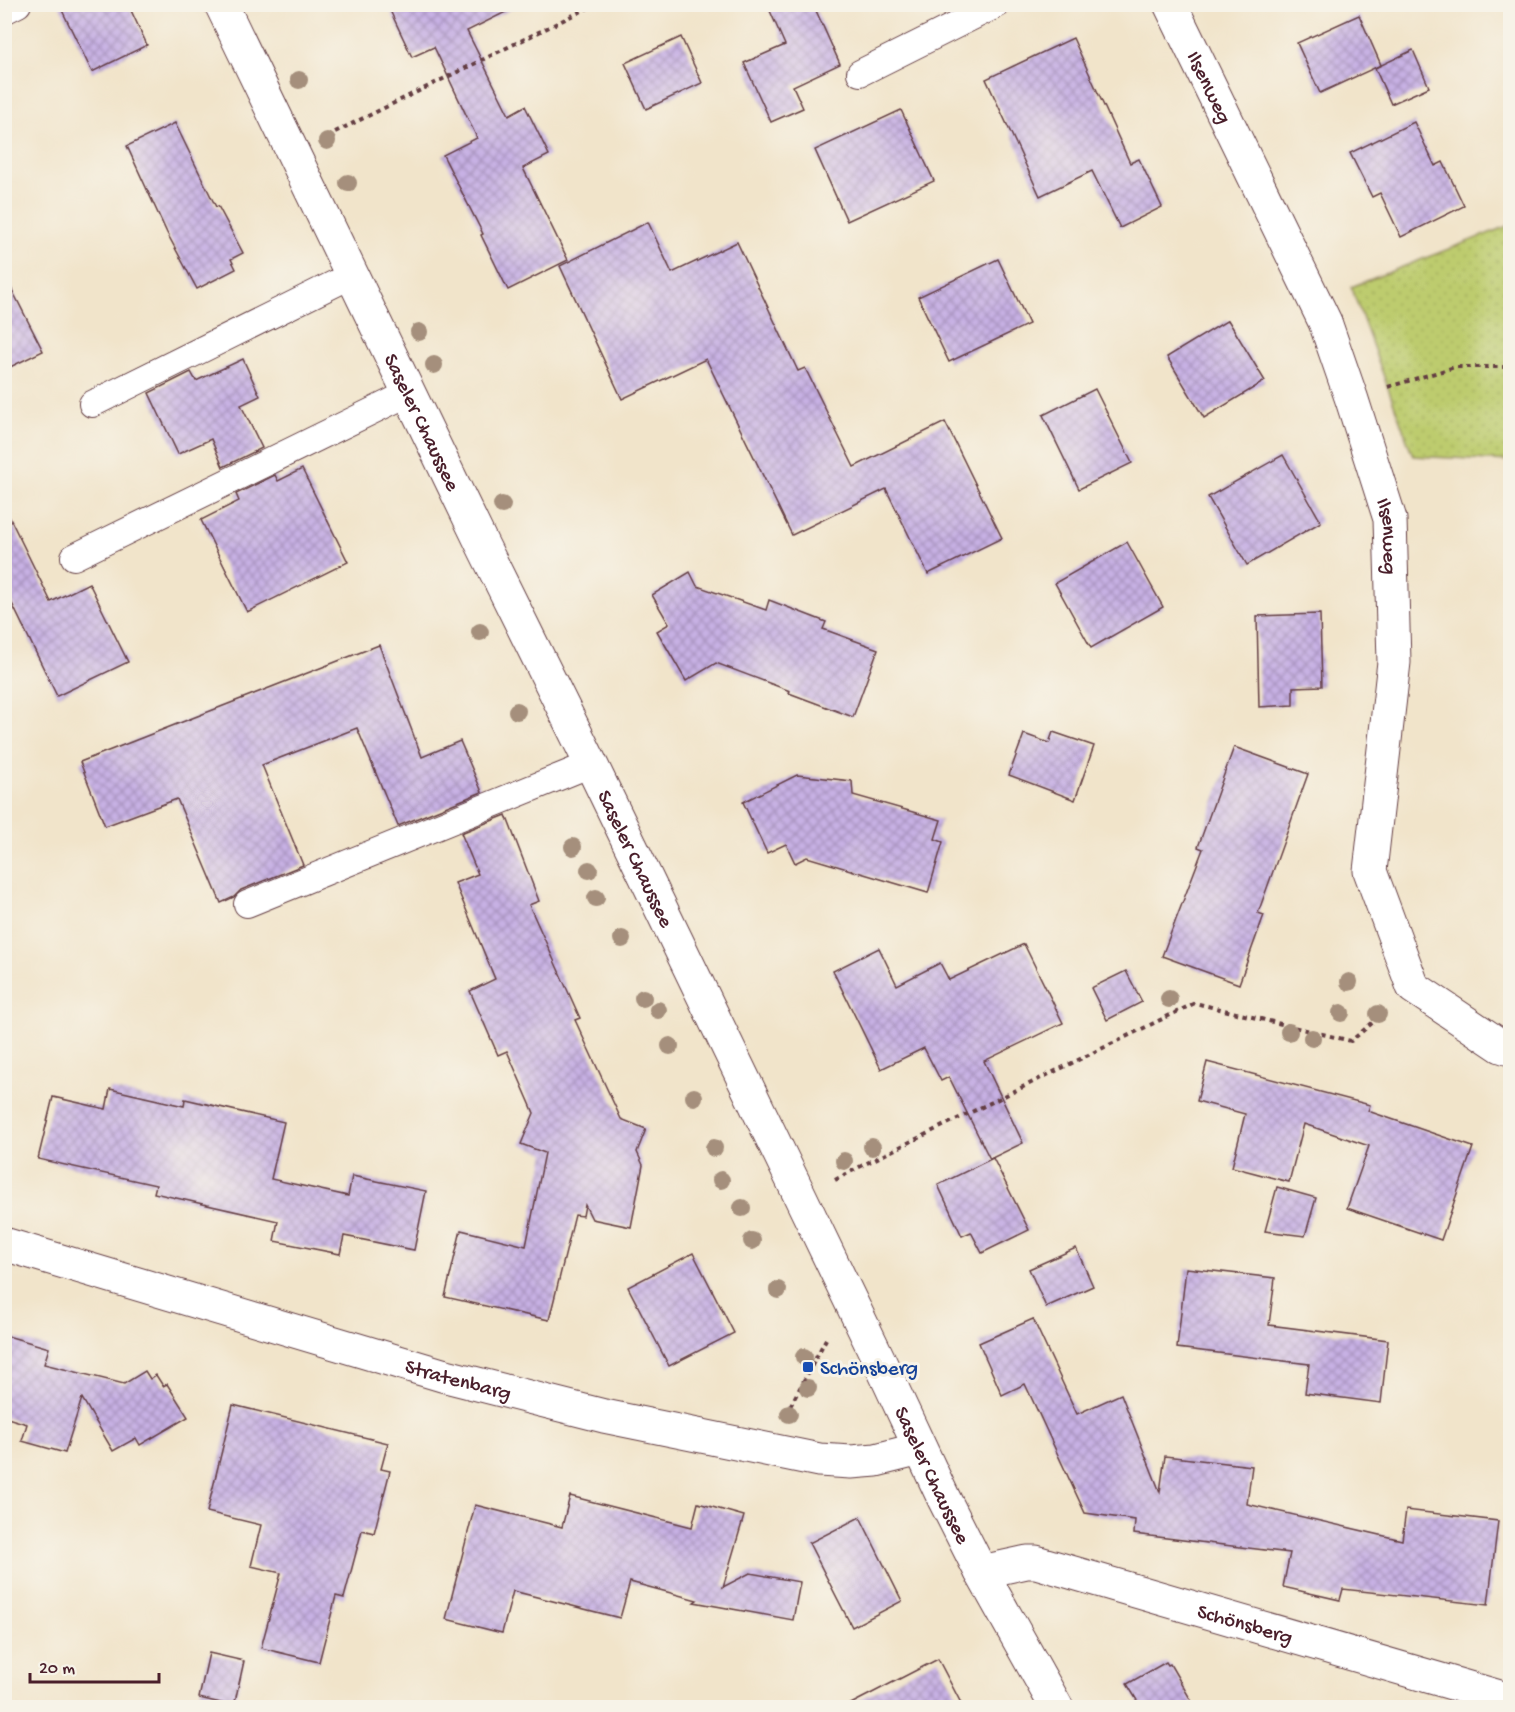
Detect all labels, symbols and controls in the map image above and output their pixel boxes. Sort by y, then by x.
street label: Ilsenweg [1179,48,1235,128]
street label: Saseler Chaussee [376,351,464,497]
street label: Ilsenweg [1368,495,1401,575]
street label: Saseler Chaussee [590,787,678,933]
street label: Stratenbarg [401,1356,513,1408]
place label: Schönsberg [820,1358,918,1383]
marker: Schönsberg [801,1360,815,1374]
street label: Saseler Chaussee [887,1403,974,1550]
street label: Schönsberg [1194,1601,1295,1652]
scale bar [30,1646,159,1684]
text: 20 m [39,1659,75,1680]

